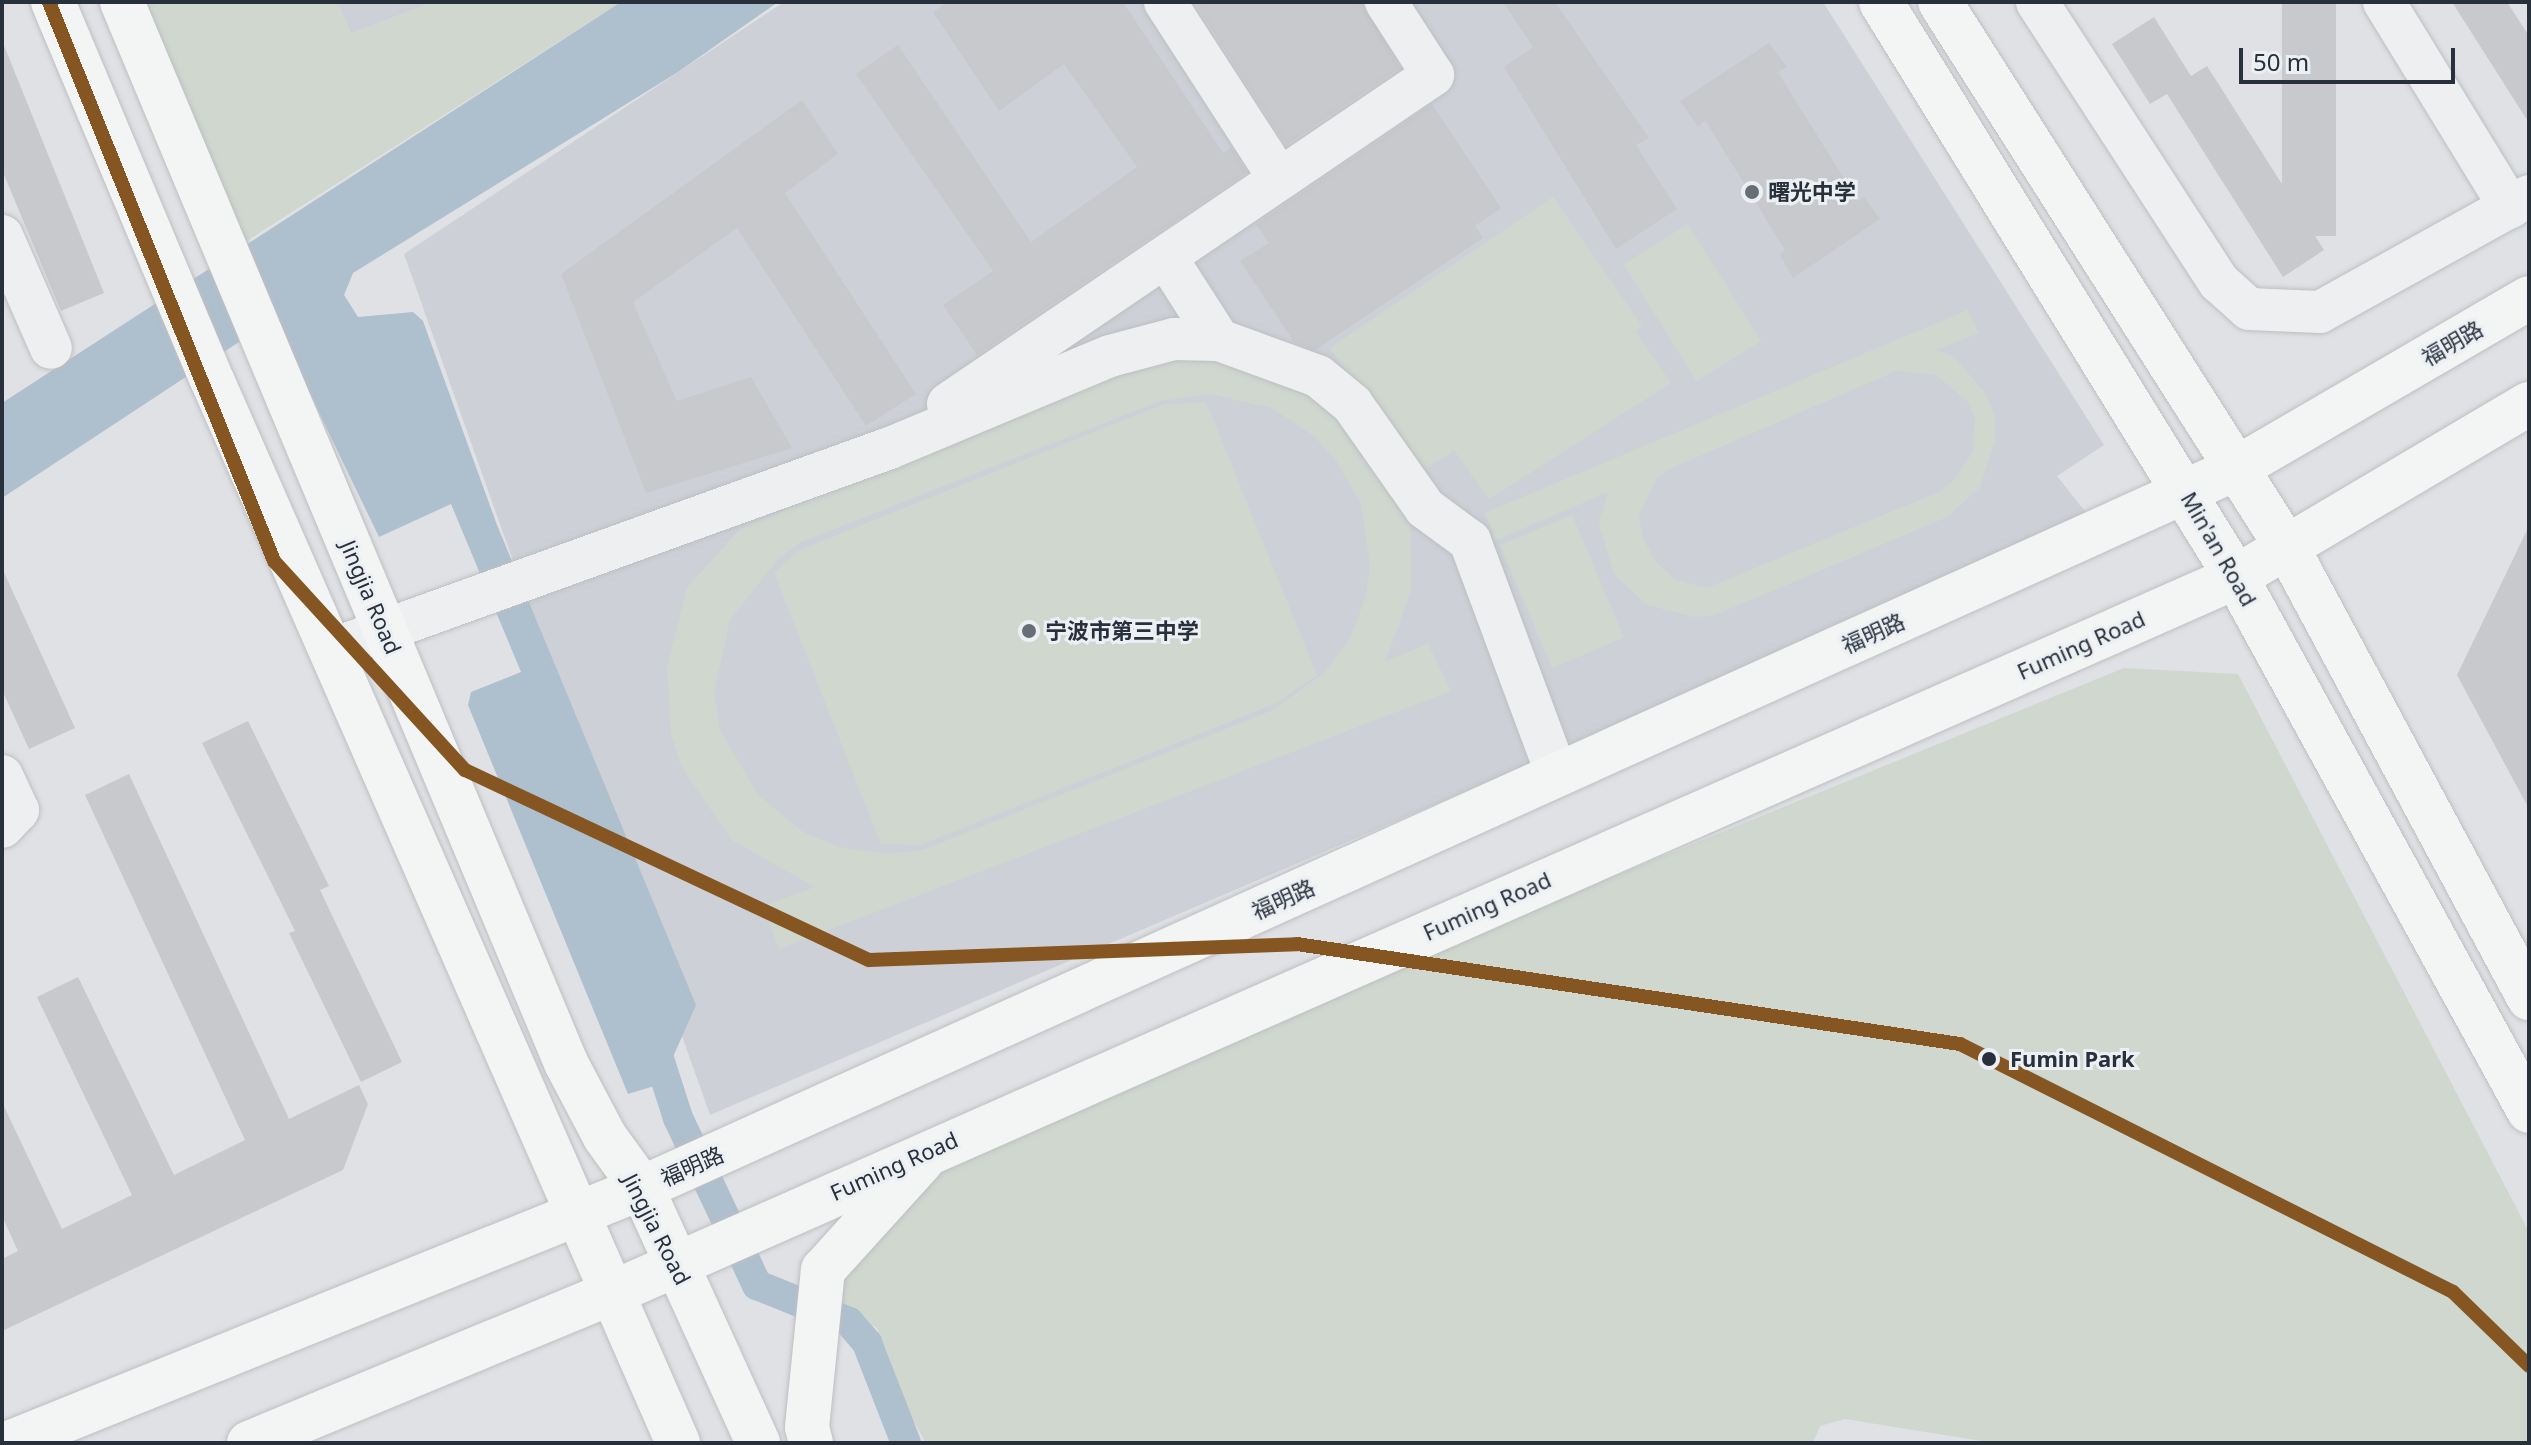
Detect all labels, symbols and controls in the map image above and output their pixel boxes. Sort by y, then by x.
scale bar [2243,32,2459,82]
text: 50 m [2253,45,2309,78]
place label: 曙光中学 [1768,179,1856,205]
marker: 曙光中学 [1743,183,1761,201]
street label: 福明路 [2417,315,2487,371]
street label: Min'an Road [2176,487,2262,611]
street label: Jingjia Road [335,536,407,658]
street label: Fuming Road [2013,605,2149,685]
street label: 福明路 [1837,608,1909,658]
place label: 宁波市第三中学 [1045,618,1199,644]
marker: 宁波市第三中学 [1020,622,1038,640]
street label: Fuming Road [1419,866,1555,946]
street label: 福明路 [1247,874,1319,924]
marker: Fumin Park [1975,1045,2003,1073]
place label: Fumin Park [2010,1046,2135,1072]
street label: Fuming Road [826,1126,962,1206]
street label: 福明路 [656,1141,728,1191]
street label: Jingjia Road [618,1169,696,1289]

